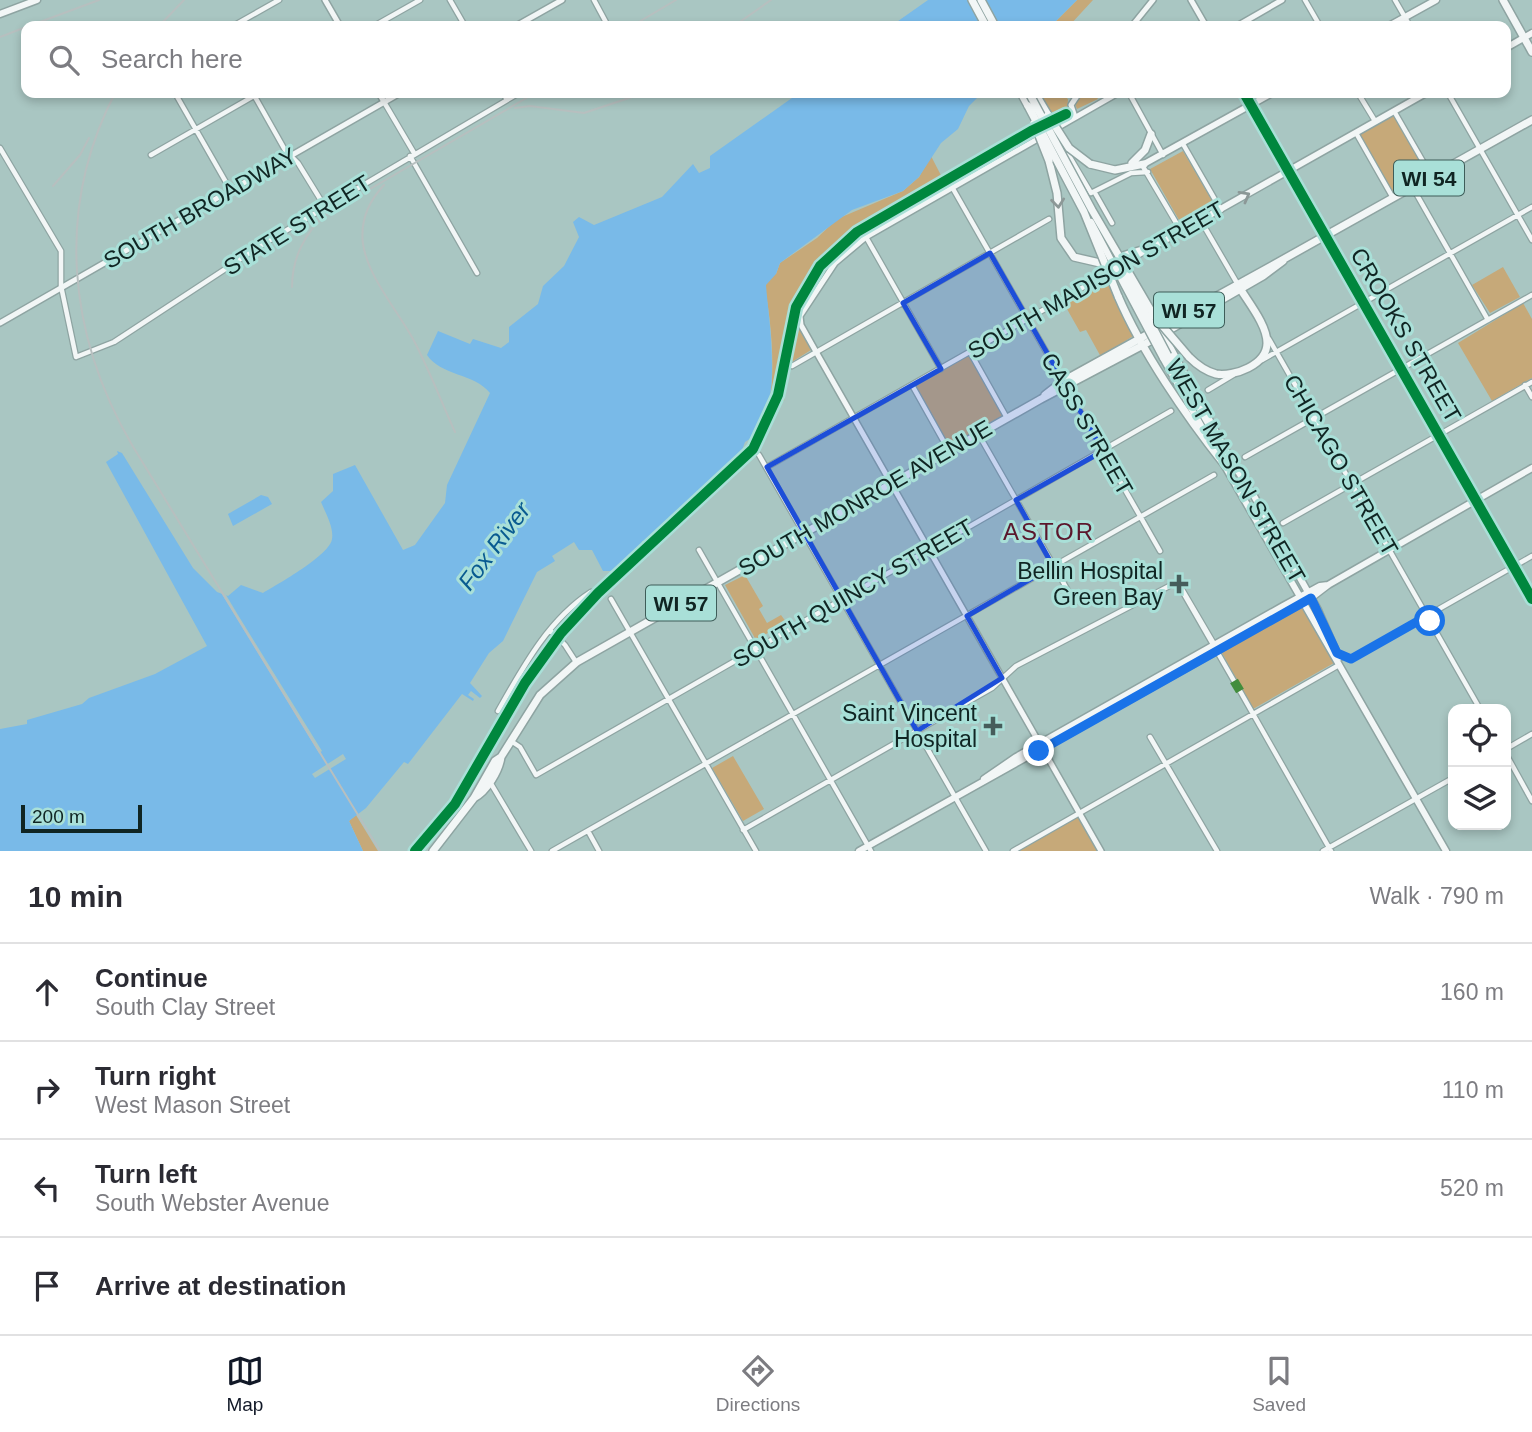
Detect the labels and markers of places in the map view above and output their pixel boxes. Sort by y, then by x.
place label: Bellin Hospital Green Bay [1017,558,1163,610]
marker: Bellin Hospital Green Bay [1169,574,1189,594]
place label: Saint Vincent Hospital [842,700,978,752]
marker: Saint Vincent Hospital [983,716,1003,736]

